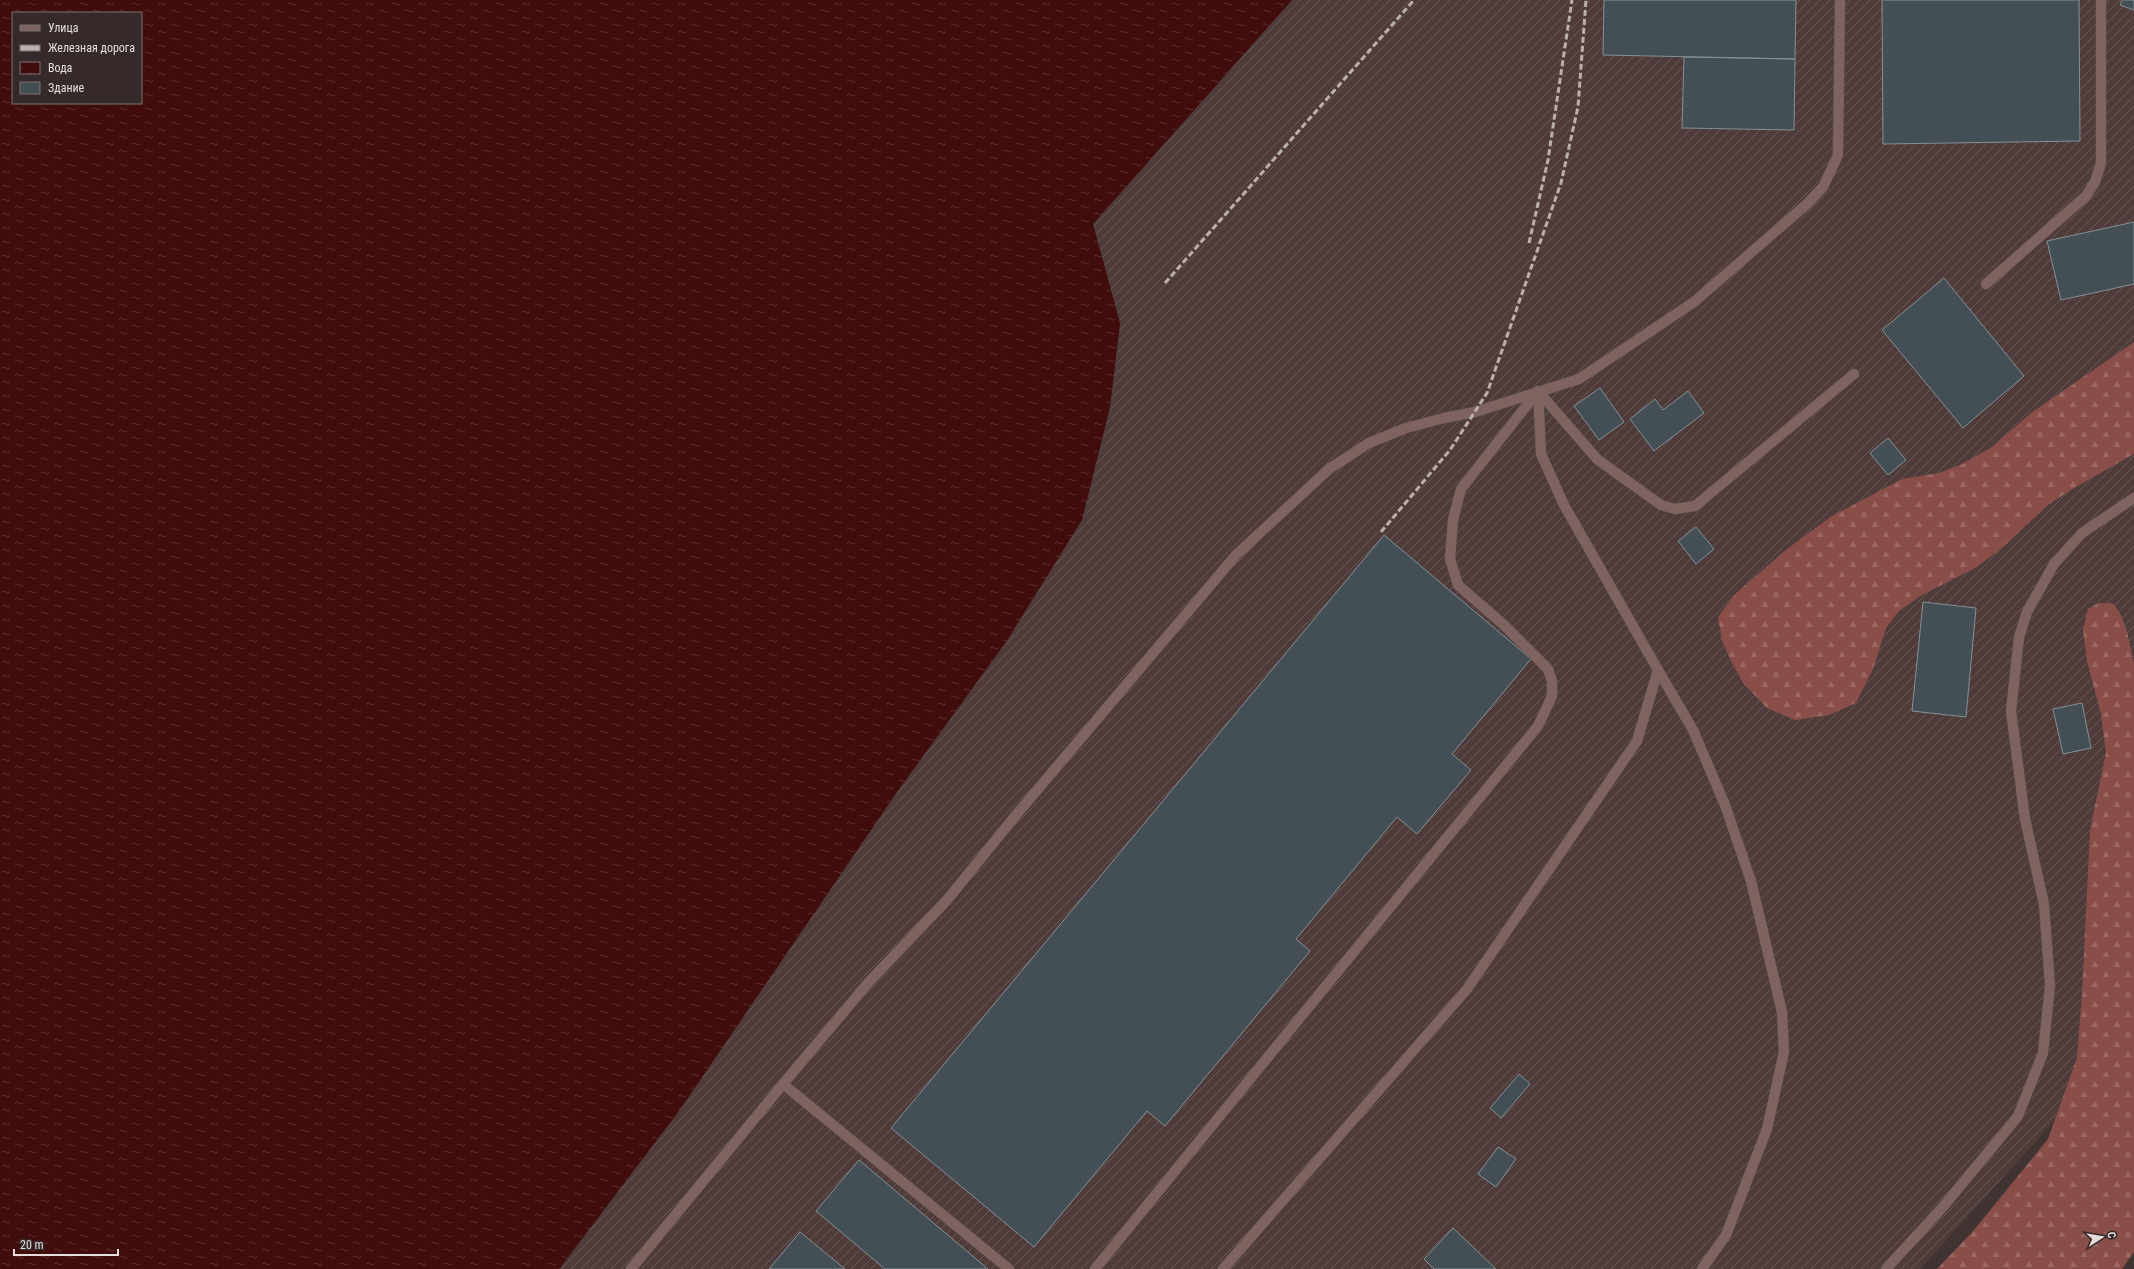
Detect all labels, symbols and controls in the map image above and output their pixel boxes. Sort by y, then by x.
legend [12,12,142,104]
text: Улица [48,21,79,35]
text: Железная дорога [48,41,135,55]
text: Вода [48,61,73,75]
text: Здание [48,81,85,95]
north arrow [2082,1217,2122,1257]
scale bar [14,1231,118,1257]
text: С [2104,1231,2118,1239]
text: 20 m [20,1238,44,1252]

